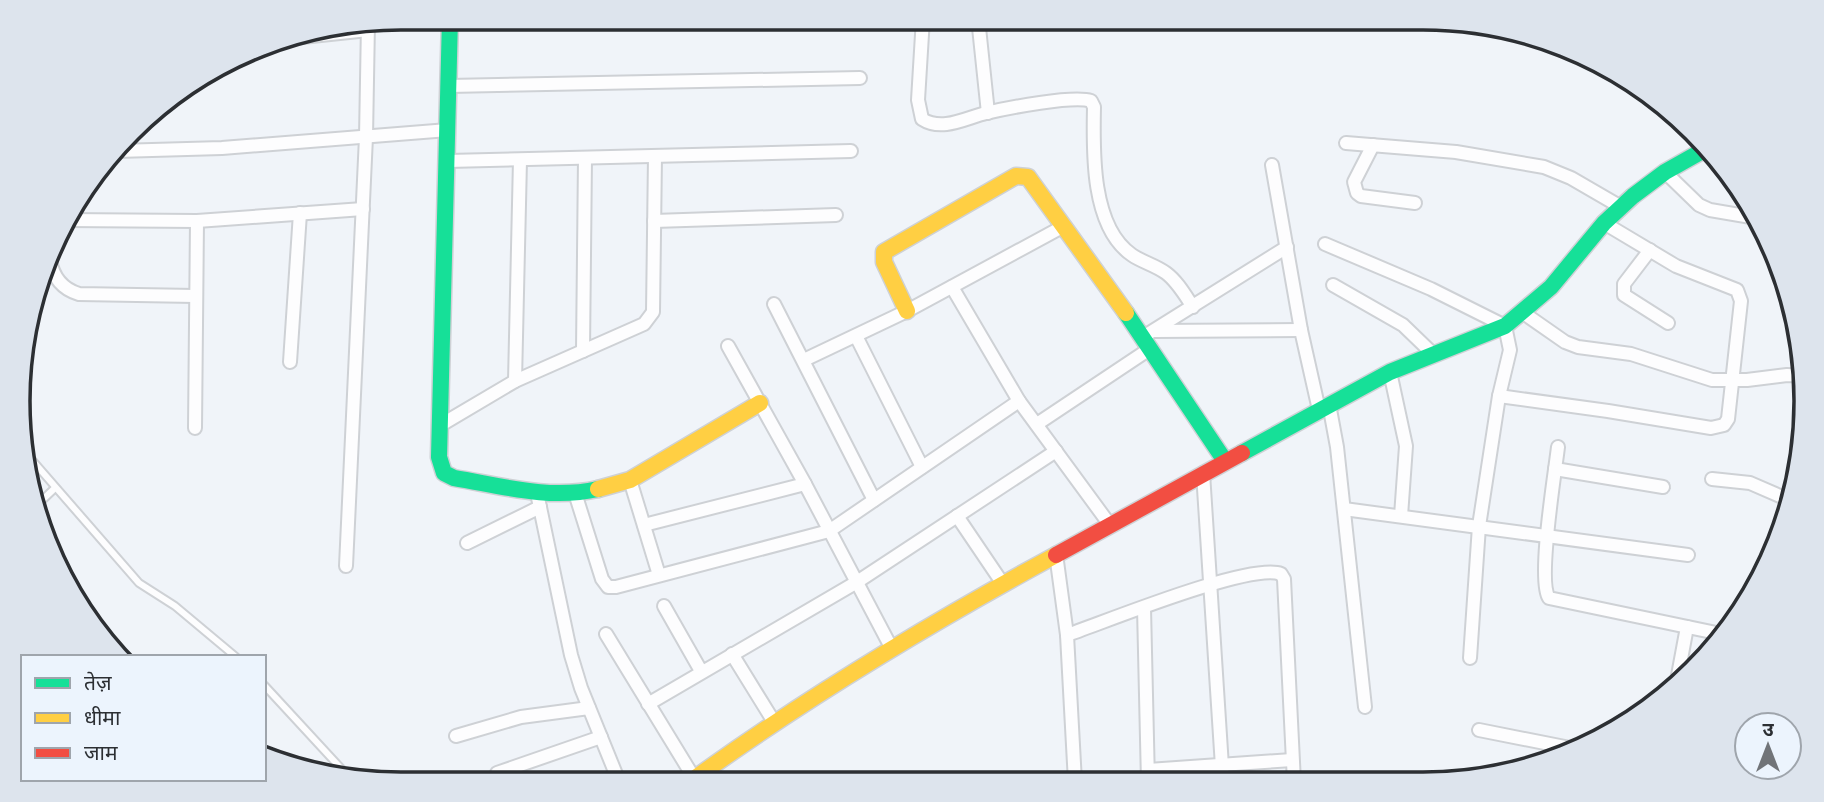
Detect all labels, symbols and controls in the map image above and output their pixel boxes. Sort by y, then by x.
legend [21,655,266,781]
text: तेज़ [84,670,112,695]
text: धीमा [84,705,121,730]
north arrow [1733,711,1803,781]
text: उ [1762,718,1774,740]
text: जाम [84,740,118,765]

